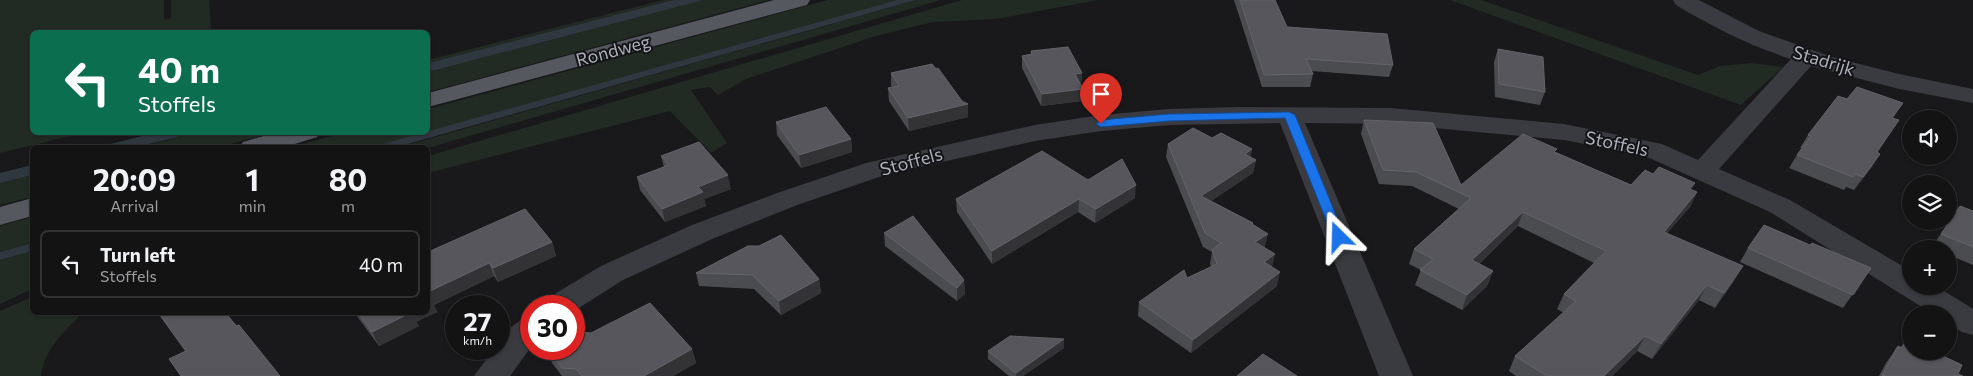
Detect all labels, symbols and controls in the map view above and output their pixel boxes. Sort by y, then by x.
street label: Rondweg [573,29,653,70]
street label: Stadrijk [1790,40,1858,80]
text: 40 m [138,47,220,90]
icon: left [55,50,120,115]
pin [1080,73,1122,124]
icon: arrive [1087,80,1115,108]
text: Stoffels [138,90,216,117]
map controls [1902,110,1957,360]
button: sound [1902,110,1957,165]
street label: Stoffels [1583,126,1651,160]
street label: Stoffels [877,142,945,180]
text: 20:09 [93,160,176,197]
text: 1 [246,160,259,197]
text: 80 [329,160,367,197]
button: layers [1902,175,1957,230]
text: Arrival [110,196,159,215]
text: min [239,196,266,215]
text: m [341,196,355,215]
position arrow [1312,210,1364,262]
button: + [1902,240,1957,295]
text: Turn left [100,243,175,266]
icon: left [57,250,85,278]
text: 40 m [359,253,403,276]
text: Stoffels [100,266,157,285]
speed limit sign: 30 [520,295,585,360]
button: − [1902,305,1957,360]
text: 27 [464,306,491,336]
text: km/h [463,333,492,347]

